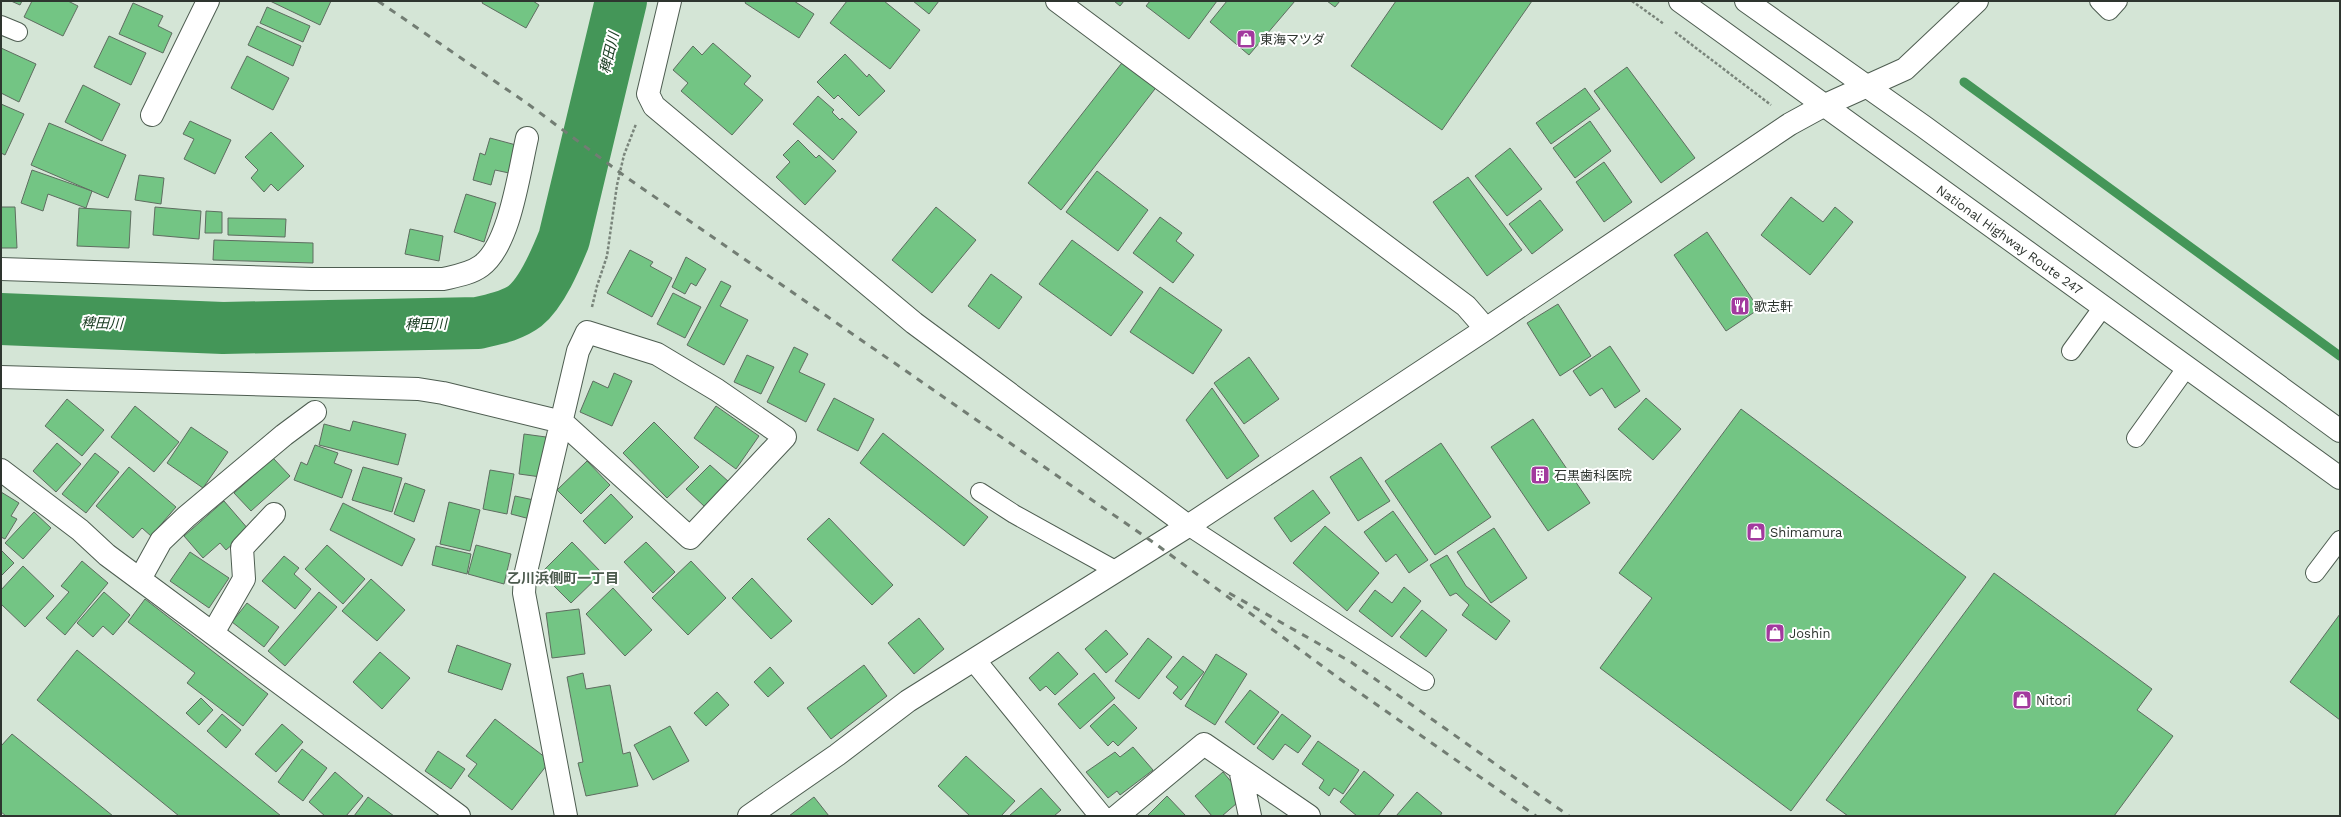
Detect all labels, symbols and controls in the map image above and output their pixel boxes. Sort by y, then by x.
shop icon: 東海マツダ [1235,28,1257,50]
water label: 稗田川 [596,29,622,75]
place label: 東海マツダ [1260,32,1325,47]
street label: National Highway Route 247 [1934,182,2086,298]
restaurant icon: 歌志軒 [1729,295,1751,317]
place label: 歌志軒 [1754,299,1793,314]
water label: 稗田川 [81,314,125,332]
water label: 稗田川 [405,316,449,332]
building icon: 石黒歯科医院 [1529,464,1551,486]
place label: 石黒歯科医院 [1554,468,1632,483]
shop icon: Shimamura [1745,521,1767,543]
place label: Shimamura [1770,525,1843,540]
district label: 乙川浜側町一丁目 [507,570,619,586]
shop icon: Joshin [1764,622,1786,644]
place label: Joshin [1789,626,1830,641]
shop icon: Nitori [2011,689,2033,711]
place label: Nitori [2036,693,2071,708]

